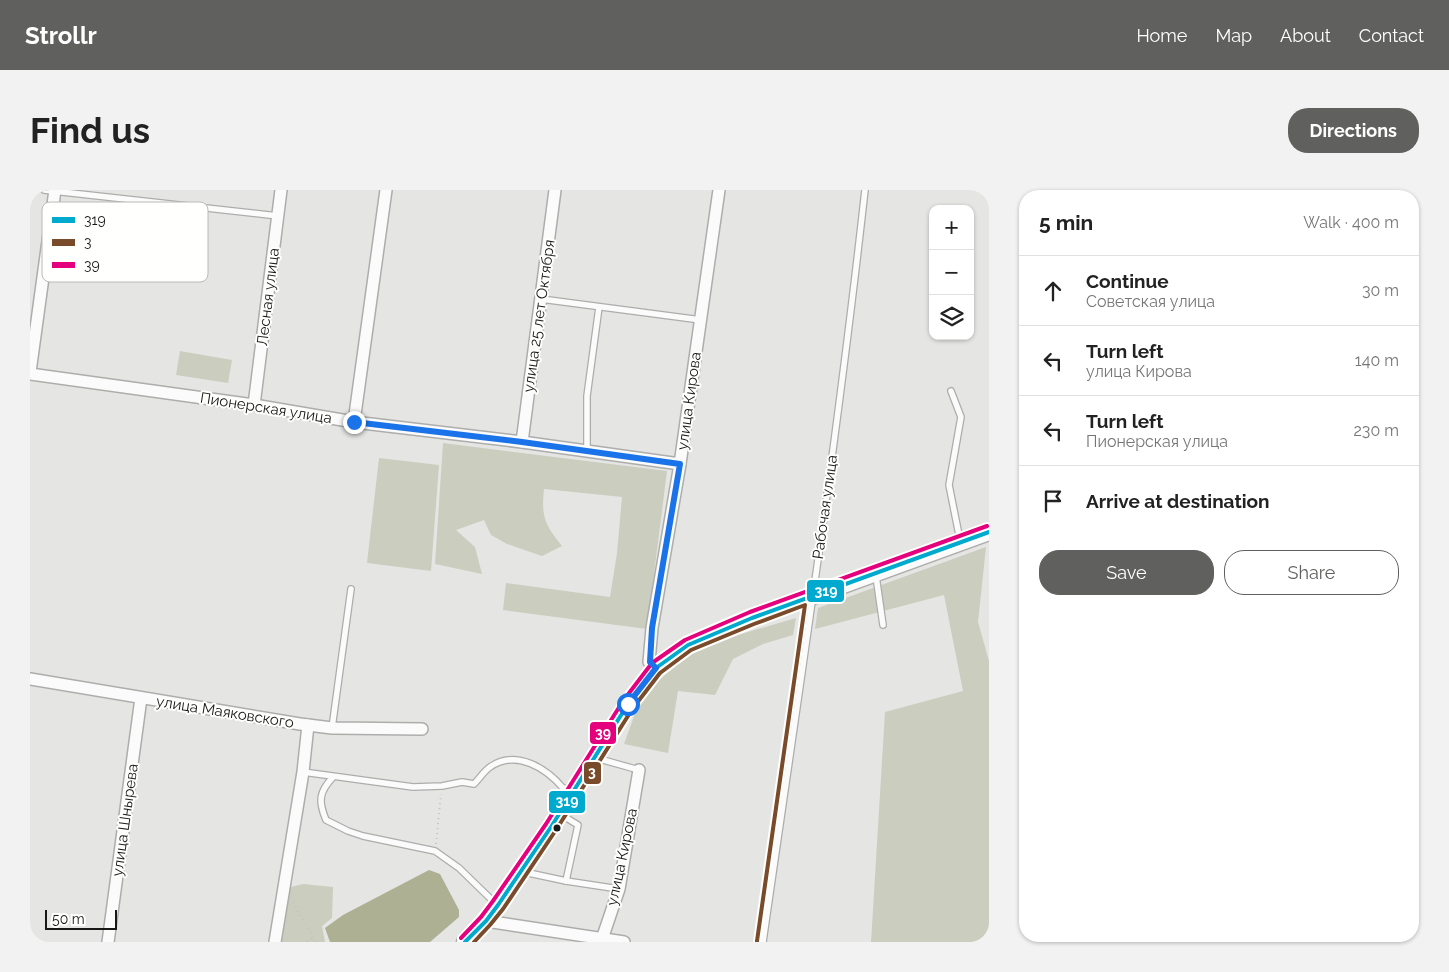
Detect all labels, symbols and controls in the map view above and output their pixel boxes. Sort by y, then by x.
text: Strollr [25,21,97,50]
text: Home [1136,25,1187,46]
text: Map [1215,25,1252,46]
text: About [1280,25,1331,46]
text: Contact [1359,25,1424,46]
button: Directions [1288,108,1419,153]
text: Find us [30,110,150,151]
legend [42,202,208,282]
map controls [929,205,974,340]
button: + [929,205,974,250]
text: 5 min [1039,210,1093,235]
text: 319 [84,212,106,228]
text: Walk · 400 m [1303,213,1399,232]
text: 3 [84,234,91,250]
street label: улица 25 лет Октября [519,238,559,394]
street label: Лесная улица [253,247,283,347]
button: − [929,250,974,295]
text: 39 [84,257,100,273]
text: Continue [1086,270,1169,292]
icon: ahead [1039,277,1067,305]
text: 30 m [1362,281,1399,300]
text: Советская улица [1086,292,1215,311]
button: layers [929,295,974,340]
text: Turn left [1086,340,1163,362]
icon: left [1039,347,1067,375]
street label: улица Кирова [673,351,705,451]
text: 140 m [1355,351,1399,370]
text: улица Кирова [1086,362,1192,381]
street label: Пионерская улица [199,389,333,427]
text: Turn left [1086,410,1163,432]
route end [343,411,366,434]
icon: left [1039,417,1067,445]
text: 230 m [1354,421,1399,440]
text: Пионерская улица [1086,432,1228,451]
street label: Рабочая улица [809,454,841,560]
icon: arrive [1039,487,1067,515]
text: Arrive at destination [1086,490,1270,512]
button: Save [1039,550,1214,595]
button: Share [1224,550,1399,595]
line badge: 319 [806,579,845,603]
text: 319 [815,583,837,599]
street label: улица Маяковского [155,692,295,732]
route start [617,693,640,716]
line badge: 39 [589,721,617,745]
text: 39 [595,725,611,741]
line badge: 3 [583,761,602,785]
street label: улица Шнырева [108,762,142,878]
text: 3 [588,764,596,780]
line badge: 319 [548,790,586,814]
text: 319 [556,793,578,809]
street label: улица Кирова [603,807,641,907]
unlabelled marker [552,823,562,833]
scale bar [45,907,118,930]
text: 50 m [52,911,85,927]

